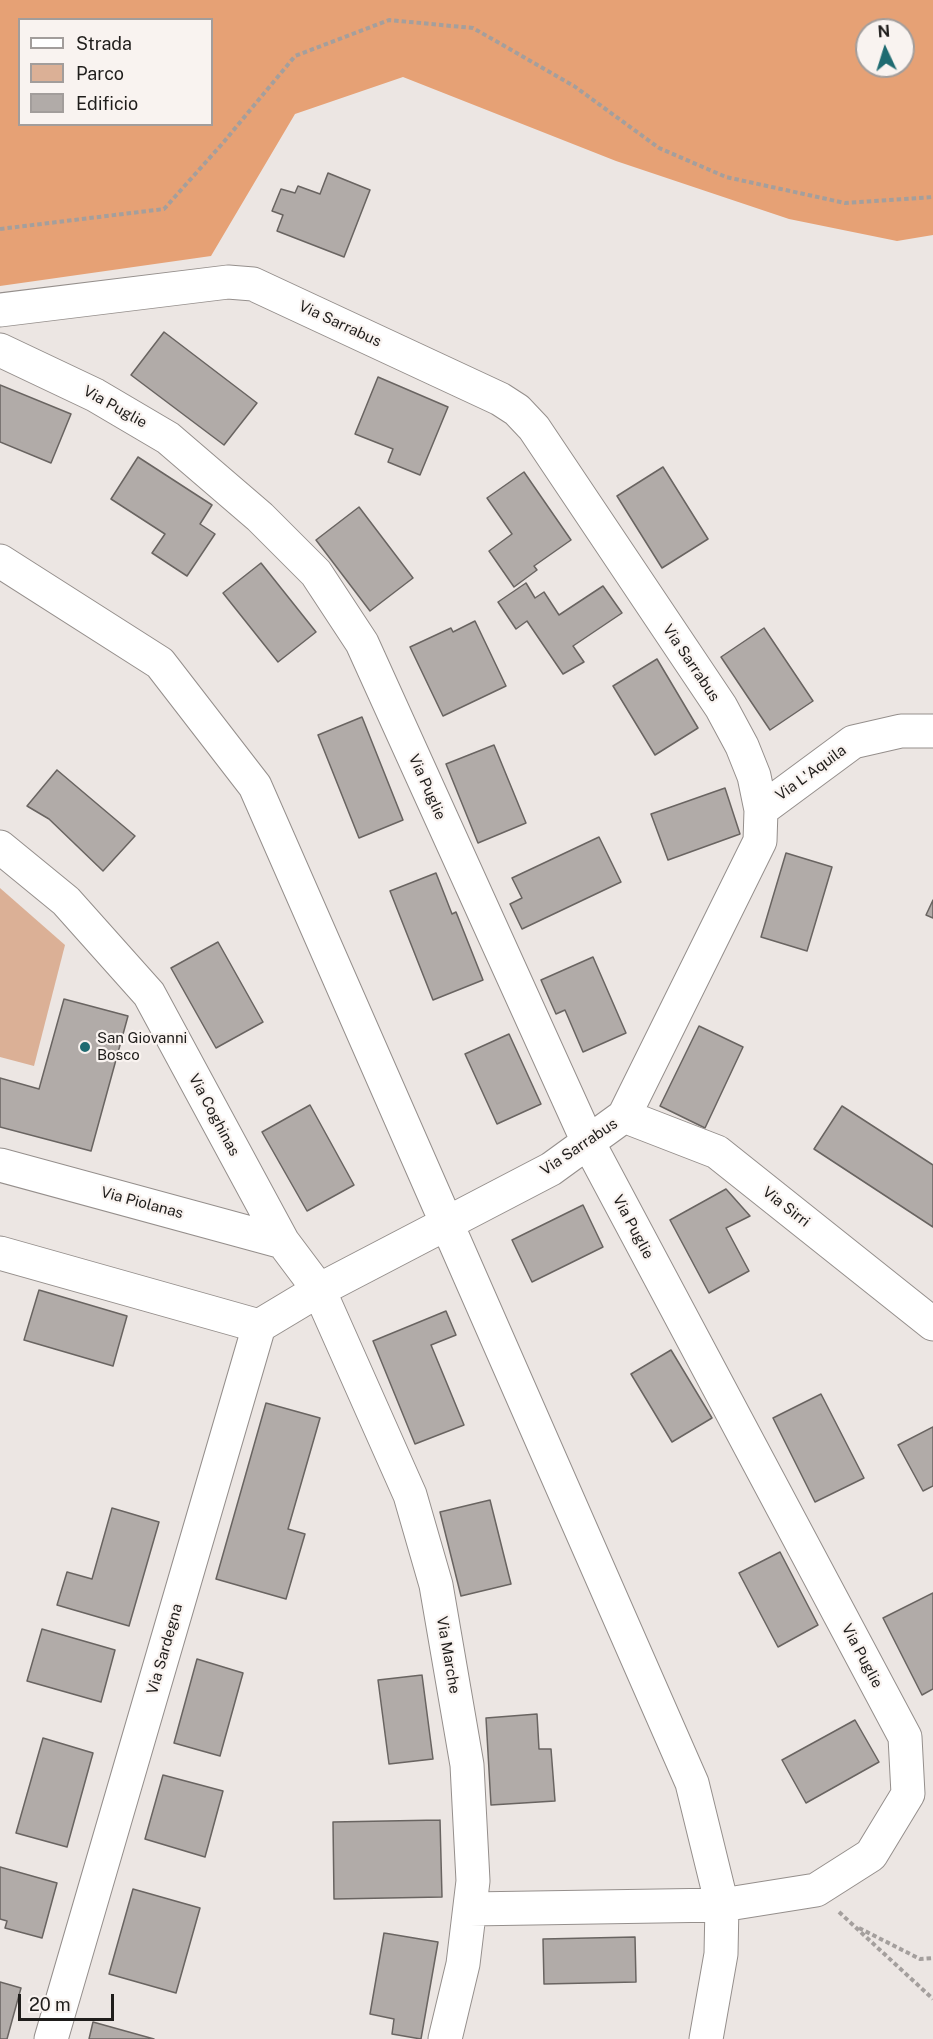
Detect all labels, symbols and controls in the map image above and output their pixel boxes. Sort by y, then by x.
legend [18,18,213,126]
north arrow [855,18,915,78]
text: N [877,22,891,41]
text: Strada [76,33,132,54]
text: Parco [76,63,124,84]
text: Edificio [76,93,138,114]
street label: Via Sarrabus [296,297,384,351]
street label: Via Puglie [80,382,150,432]
street label: Via Sarrabus [659,621,723,705]
street label: Via L'Aquila [772,741,850,805]
street label: Via Puglie [405,751,449,823]
place label: San Giovanni Bosco [97,1029,187,1064]
marker: San Giovanni Bosco [78,1040,92,1054]
street label: Via Coghinas [185,1071,243,1159]
street label: Via Sarrabus [537,1115,621,1179]
street label: Via Piolanas [99,1183,185,1223]
street label: Via Sirri [759,1183,813,1231]
street label: Via Puglie [609,1192,657,1262]
street label: Via Sardegna [143,1602,187,1696]
street label: Via Marche [432,1615,464,1695]
street label: Via Puglie [838,1621,886,1691]
scale bar [21,1982,117,2020]
text: 20 m [29,1994,71,2015]

